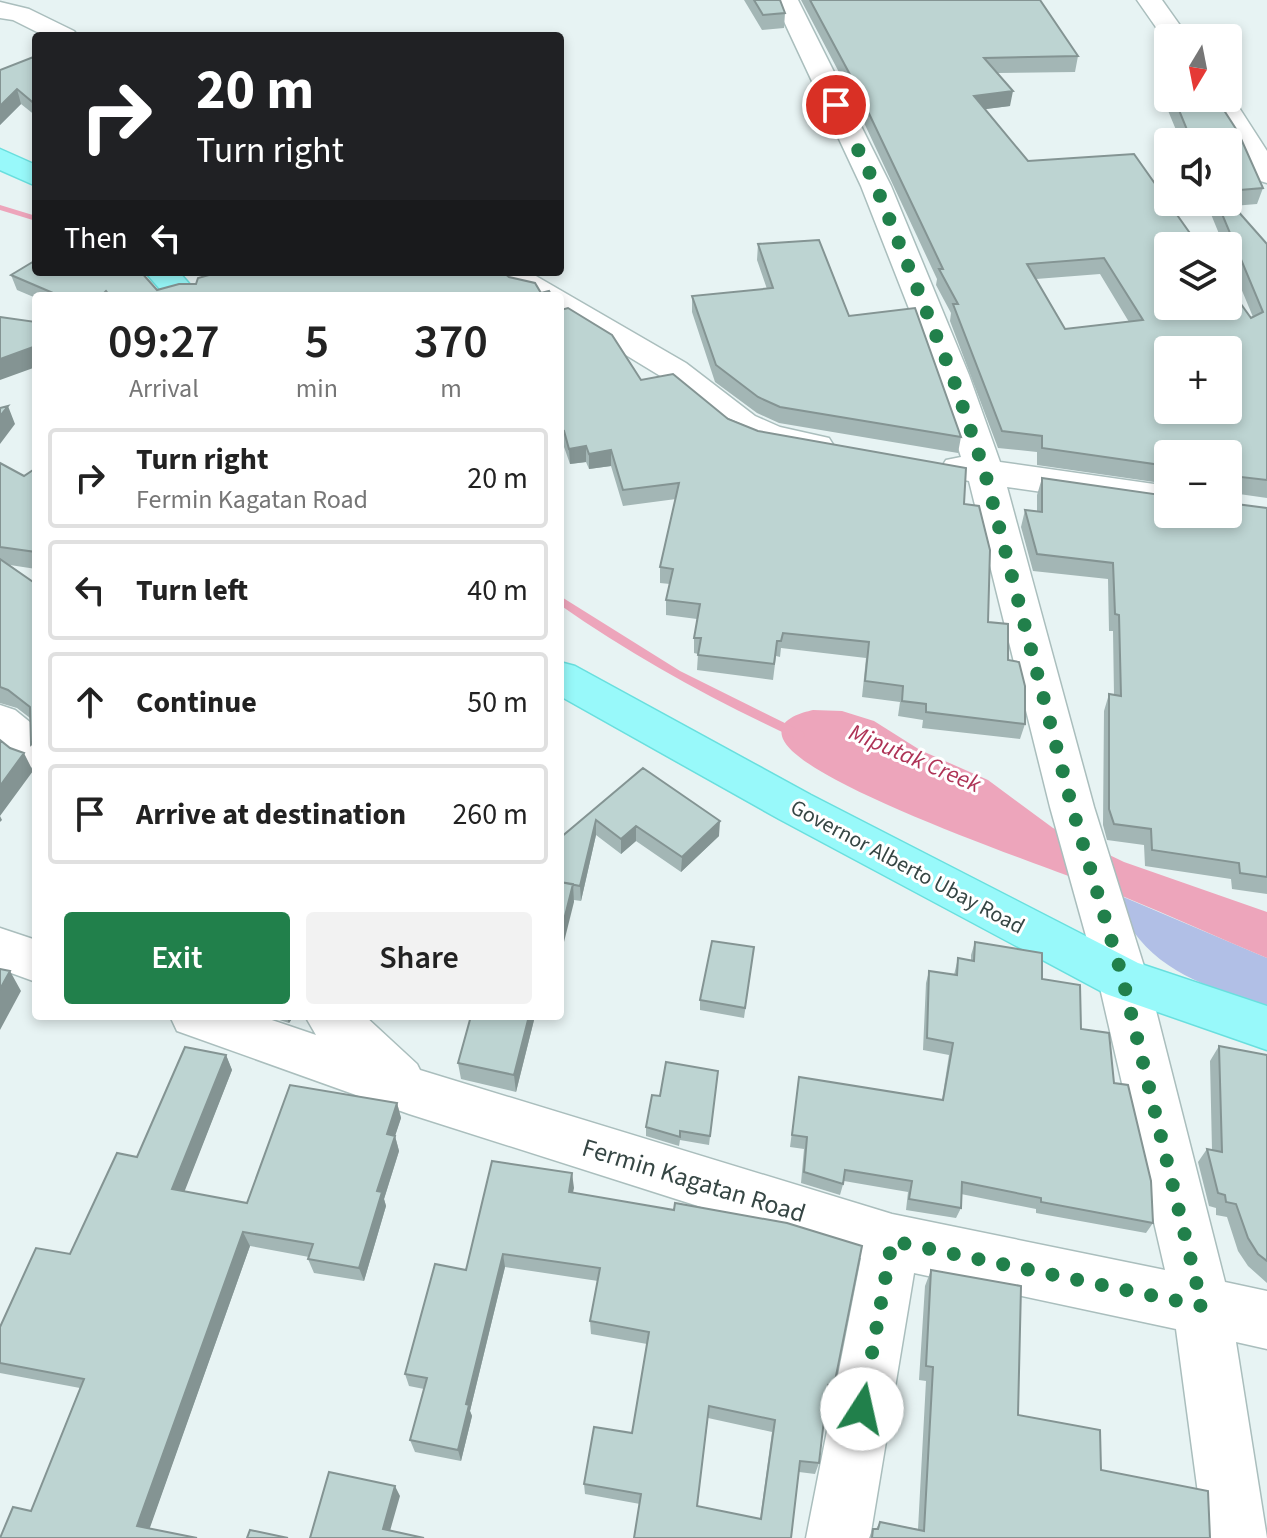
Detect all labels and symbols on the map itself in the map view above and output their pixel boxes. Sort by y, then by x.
north arrow [1154,24,1242,112]
pin [802,71,870,139]
water label: Miputak Creek [843,715,987,802]
street label: Governor Alberto Ubay Road [785,792,1030,942]
street label: Fermin Kagatan Road [578,1129,810,1232]
position arrow [820,1367,904,1451]

